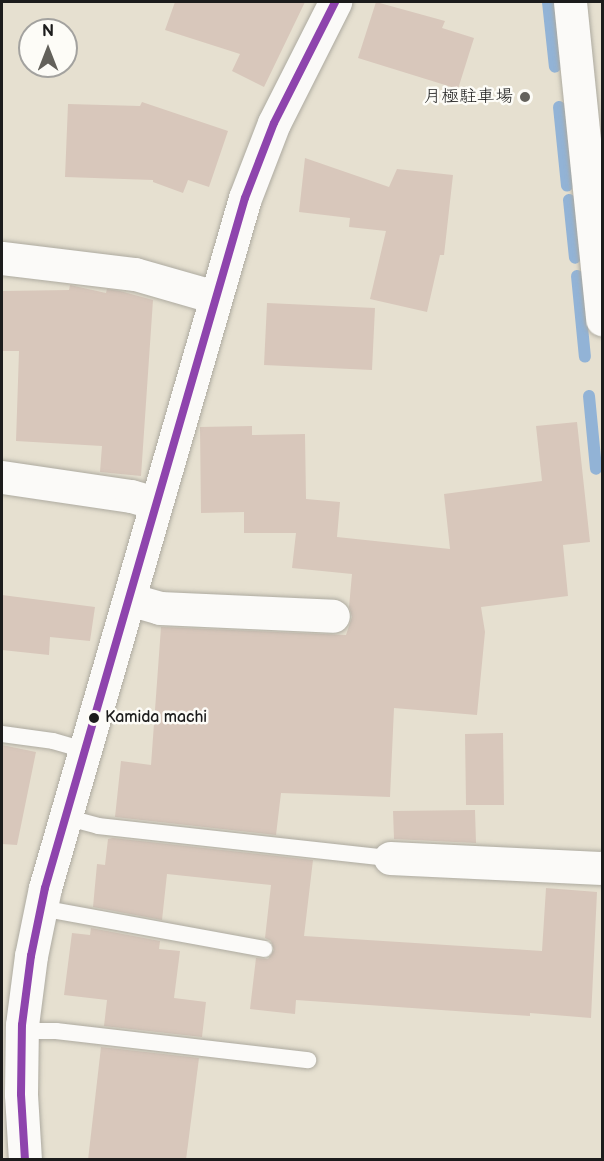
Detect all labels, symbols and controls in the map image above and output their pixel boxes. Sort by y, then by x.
north arrow [18,18,78,78]
text: N [42,22,54,41]
place label: 月極駐車場 [423,86,513,108]
marker: 月極駐車場 [518,90,532,104]
place label: Kamida machi [105,708,207,728]
marker: Kamida machi [88,712,100,724]

